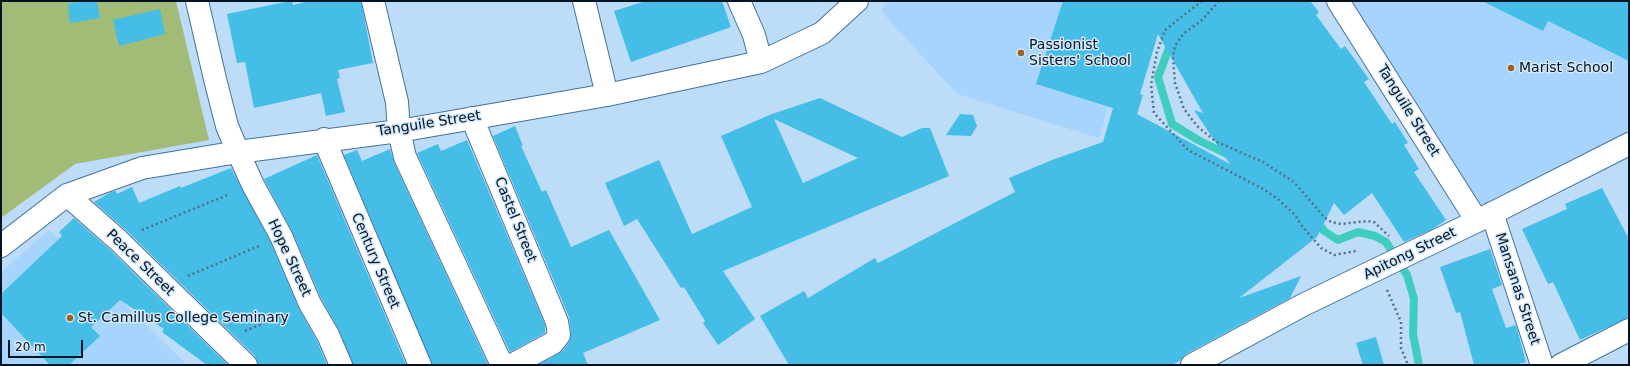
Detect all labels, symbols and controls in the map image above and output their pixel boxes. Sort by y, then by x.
place label: Passionist Sisters' School [1029,37,1131,70]
marker: Passionist Sisters' School [1016,48,1026,58]
place label: Marist School [1519,60,1613,76]
street label: Tanguile Street [1373,62,1443,160]
marker: Marist School [1506,63,1516,73]
street label: Tanguile Street [376,108,482,140]
street label: Castel Street [490,175,540,265]
street label: Century Street [347,210,403,312]
street label: Hope Street [264,217,314,299]
street label: Apitong Street [1361,224,1459,284]
street label: Peace Street [102,226,178,300]
street label: Mansanas Street [1491,231,1543,347]
place label: St. Camillus College Seminary [78,310,289,326]
marker: St. Camillus College Seminary [65,313,75,323]
scale bar [10,332,85,358]
text: 20 m [15,340,46,354]

